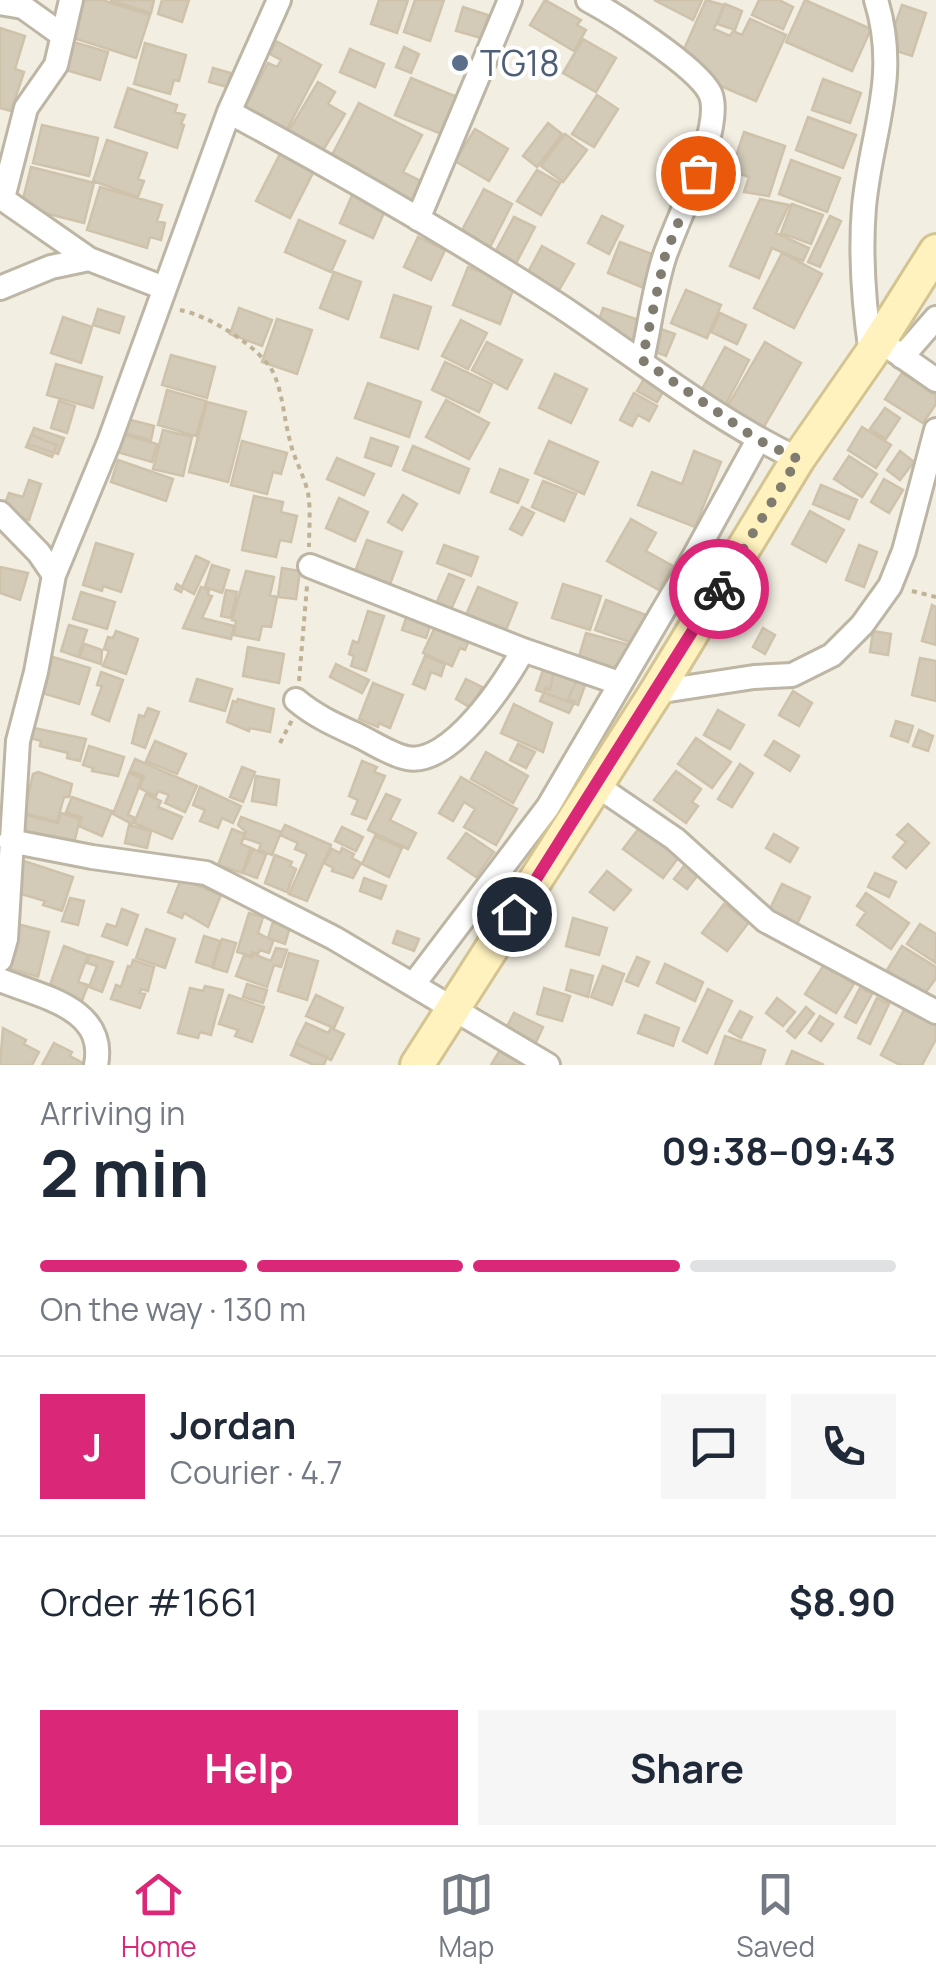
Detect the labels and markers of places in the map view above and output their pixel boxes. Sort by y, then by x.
place label: TG18 [480,39,560,87]
marker: TG18 [449,52,471,74]
pin [656,131,741,216]
pin [472,872,557,957]

